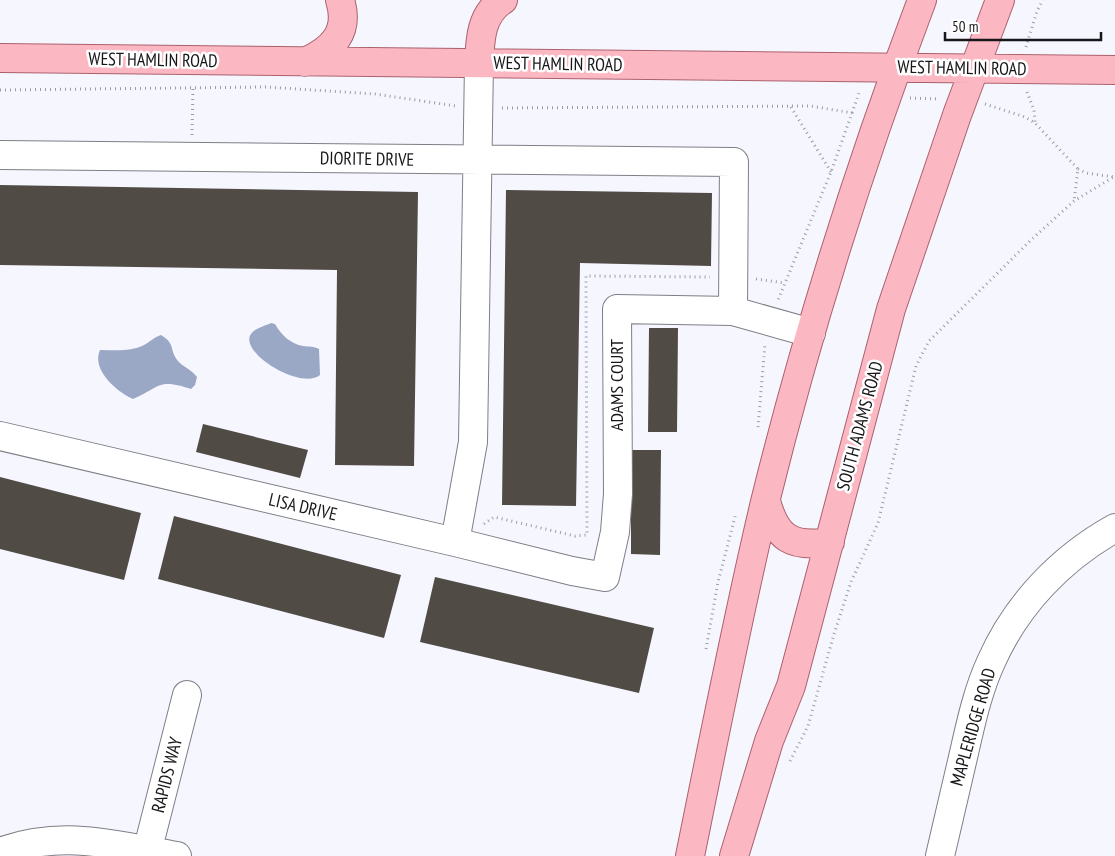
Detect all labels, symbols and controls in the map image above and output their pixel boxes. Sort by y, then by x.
scale bar [945,10,1101,42]
text: 50 m [952,17,978,36]
street label: WEST HAMLIN ROAD [88,47,218,72]
street label: WEST HAMLIN ROAD [493,51,623,76]
street label: WEST HAMLIN ROAD [897,55,1027,80]
street label: DIORITE DRIVE [320,146,414,171]
street label: ADAMS COURT [605,339,628,431]
street label: SOUTH ADAMS ROAD [831,359,888,493]
street label: LISA DRIVE [267,487,340,526]
street label: MAPLERIDGE ROAD [945,665,1000,788]
street label: RAPIDS WAY [146,734,187,815]

